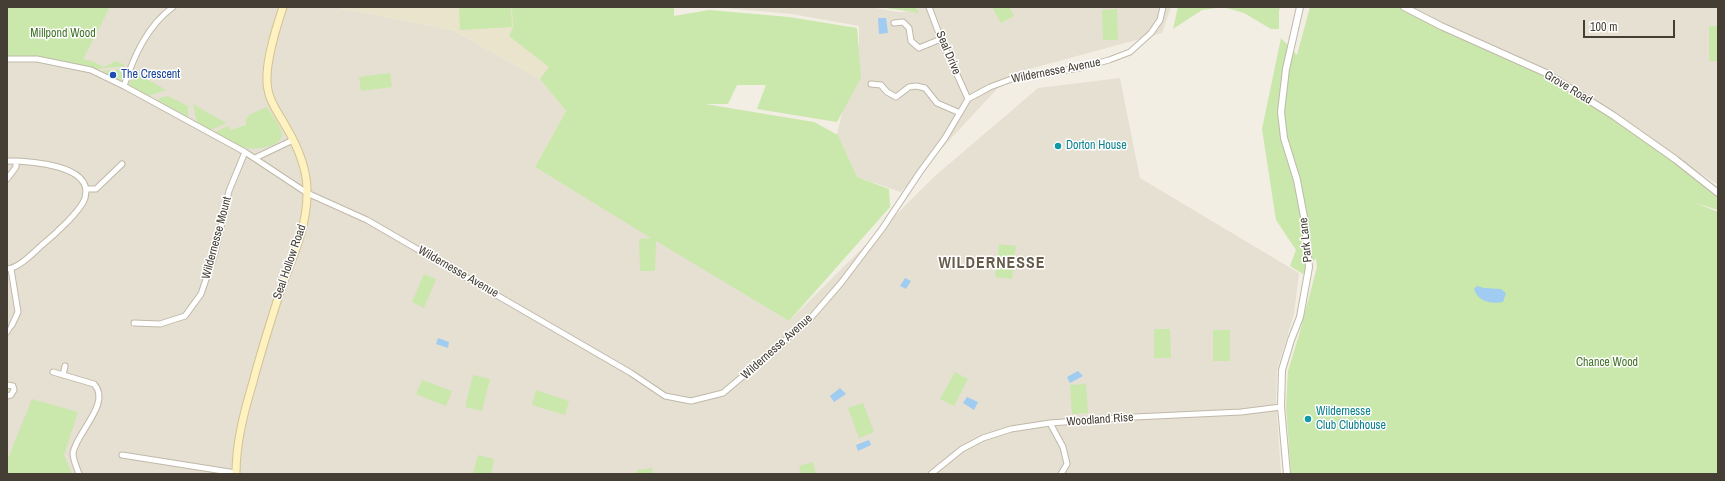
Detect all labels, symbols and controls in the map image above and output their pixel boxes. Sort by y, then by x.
scale bar [1585,12,1677,38]
text: 100 m [1590,19,1617,35]
park label: Millpond Wood [30,27,96,41]
street label: Seal Drive [932,29,964,77]
street label: Wildernesse Avenue [1010,55,1102,87]
place label: The Crescent [121,68,180,82]
street label: Grove Road [1542,68,1594,108]
marker: The Crescent [108,70,118,80]
place label: Dorton House [1066,139,1127,153]
marker: Dorton House [1053,141,1063,151]
street label: Wildernesse Mount [199,195,235,281]
street label: Park Lane [1296,217,1316,263]
street label: Seal Hollow Road [270,223,310,301]
street label: Wildernesse Avenue [415,243,501,301]
district label: WILDERNESSE [938,254,1046,274]
street label: Wildernesse Avenue [739,311,815,383]
park label: Chance Wood [1576,356,1638,370]
place label: Wildernesse Club Clubhouse [1316,405,1386,433]
street label: Woodland Rise [1066,410,1134,430]
marker: Wildernesse Club Clubhouse [1303,414,1313,424]

